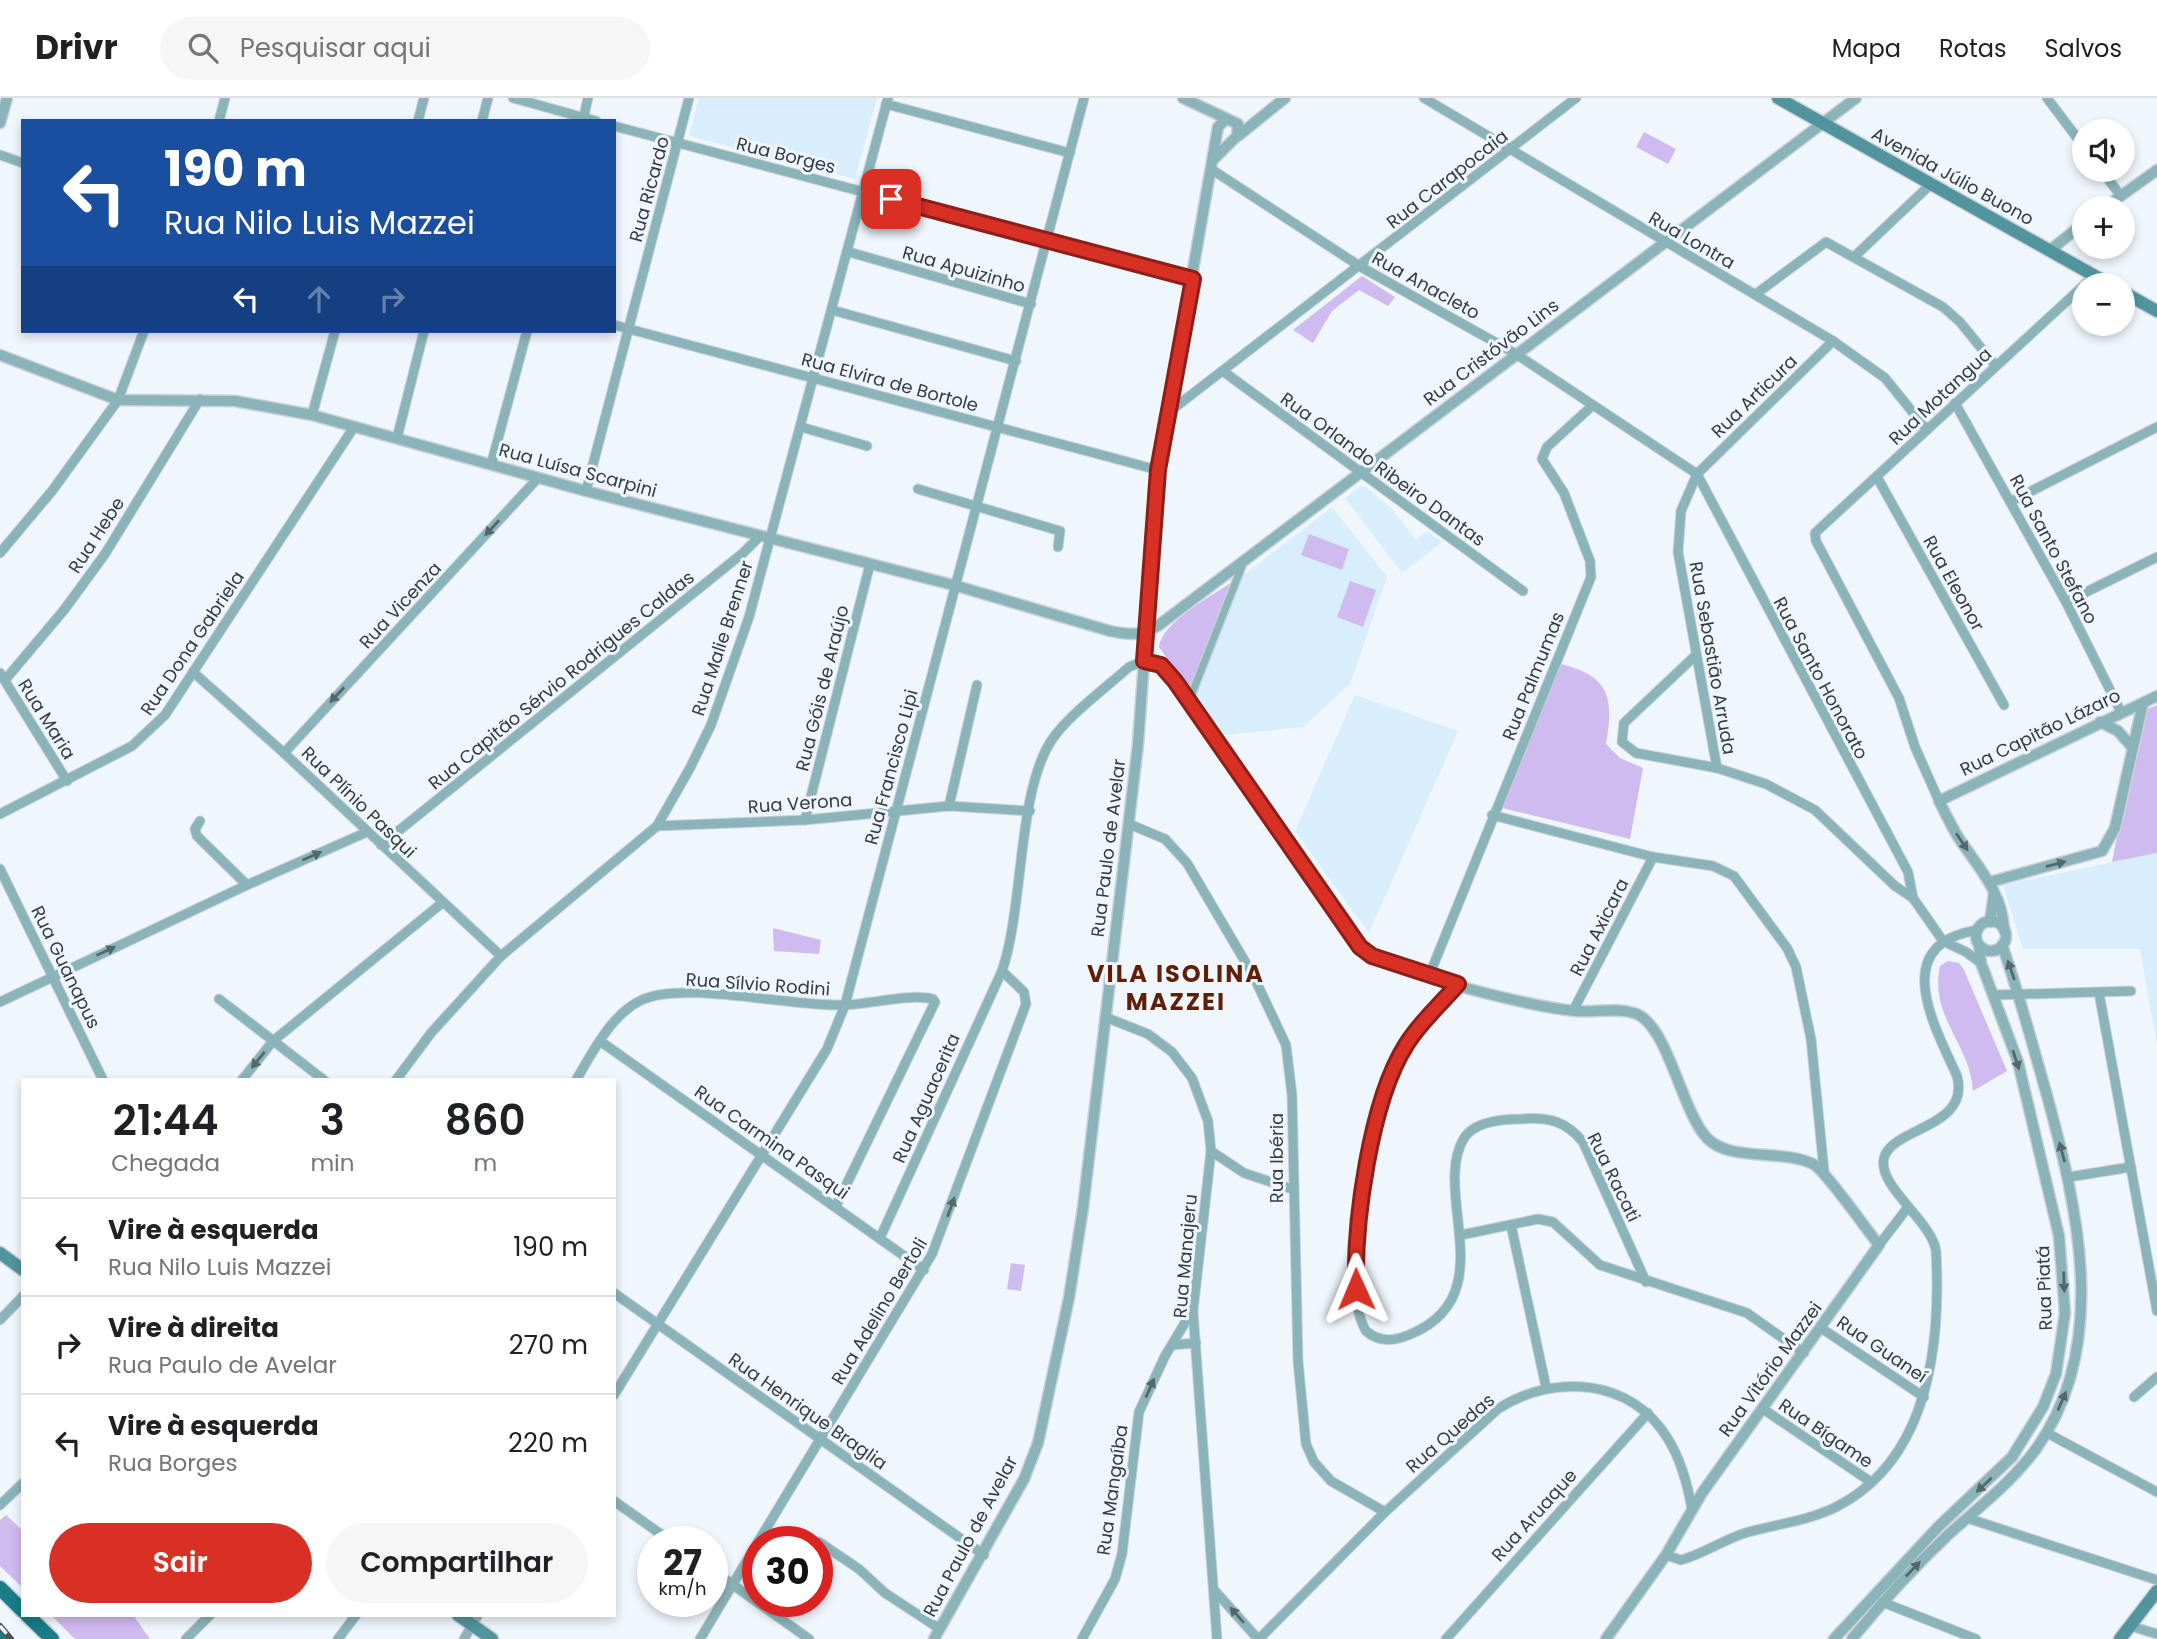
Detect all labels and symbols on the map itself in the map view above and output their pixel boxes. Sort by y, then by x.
street label: Avenida Júlio Buono [1867,121,2039,231]
street label: Rua Carapocaia [1381,124,1513,234]
street label: Rua Borges [734,131,838,179]
street label: Rua Ricardo [623,133,675,245]
pin [861,169,921,229]
street label: Rua Lontra [1644,205,1740,275]
street label: Rua Apuizinho [900,239,1028,299]
street label: Rua Anacleto [1368,245,1484,325]
street label: Rua Cristóvão Lins [1418,293,1564,411]
street label: Rua Motangua [1883,342,1997,450]
street label: Rua Elvira de Bortole [799,346,981,418]
street label: Rua Articura [1706,349,1802,443]
street label: Rua Orlando Ribeiro Dantas [1275,386,1491,552]
street label: Rua Luísa Scarpini [496,437,660,503]
street label: Rua Santo Stefano [2004,470,2104,628]
street label: Rua Hebe [62,492,130,578]
one-way arrow [484,519,500,537]
street label: Rua Eleonor [1917,531,1991,635]
street label: Rua Vicenza [353,556,447,654]
street label: Rua Malie Brenner [685,557,759,719]
street label: Rua Sebastião Arruda [1684,559,1742,757]
street label: Rua Capitão Sérvio Rodrigues Caldas [423,565,699,795]
street label: Rua Dona Gabriela [134,566,250,720]
street label: Rua Santo Honorato [1768,592,1874,764]
street label: Rua Góis de Araújo [789,602,855,774]
street label: Rua Palmumas [1496,608,1570,744]
street label: Rua Maria [12,674,82,764]
street label: Rua Capitão Lázaro [1956,682,2124,782]
one-way arrow [330,686,346,703]
street label: Rua Francisco Lipi [858,687,924,847]
street label: Rua Plínio Pasqui [296,741,422,863]
street label: Rua Paulo de Avelar [1085,757,1131,938]
street label: Rua Verona [747,787,853,819]
one-way arrow [1956,833,1969,852]
one-way arrow [302,850,323,861]
one-way arrow [2045,858,2067,869]
street label: Rua Axicara [1564,874,1634,980]
street label: Rua Guanapus [25,901,107,1033]
one-way arrow [96,945,116,957]
district label: VILA ISOLINA MAZZEI [1087,957,1265,1018]
one-way arrow [2005,959,2016,980]
street label: Rua Sílvio Rodini [685,966,831,1002]
street label: Rua Aguacerita [886,1029,966,1167]
one-way arrow [2012,1049,2022,1070]
one-way arrow [250,1051,265,1069]
street label: Rua Carmina Pasqui [690,1079,854,1205]
street label: Rua Ibéria [1264,1113,1289,1203]
street label: Rua Racati [1582,1128,1646,1226]
one-way arrow [2057,1142,2067,1163]
street label: Rua Manajeru [1167,1193,1203,1319]
one-way arrow [946,1197,957,1218]
street label: Rua Adelino Bertoli [825,1233,933,1389]
street label: Rua Piatá [2030,1245,2058,1331]
position arrow [1319,1252,1393,1326]
one-way arrow [2059,1271,2070,1293]
street label: Rua Vitório Mazzei [1713,1296,1827,1442]
street label: Rua Guaneí [1832,1309,1932,1389]
street label: Rua Henrique Braglia [724,1347,892,1475]
one-way arrow [1144,1378,1156,1398]
street label: Rua Quedas [1400,1387,1500,1479]
one-way arrow [2057,1390,2068,1411]
street label: Rua Bígame [1774,1392,1878,1474]
street label: Rua Mangaíba [1090,1423,1134,1557]
street label: Rua Paulo de Avelar [917,1451,1023,1621]
street label: Rua Aruaque [1486,1463,1582,1567]
one-way arrow [1976,1477,1993,1493]
speed limit sign: 30 [742,1526,833,1617]
one-way arrow [1905,1561,1922,1578]
one-way arrow [1229,1606,1245,1624]

